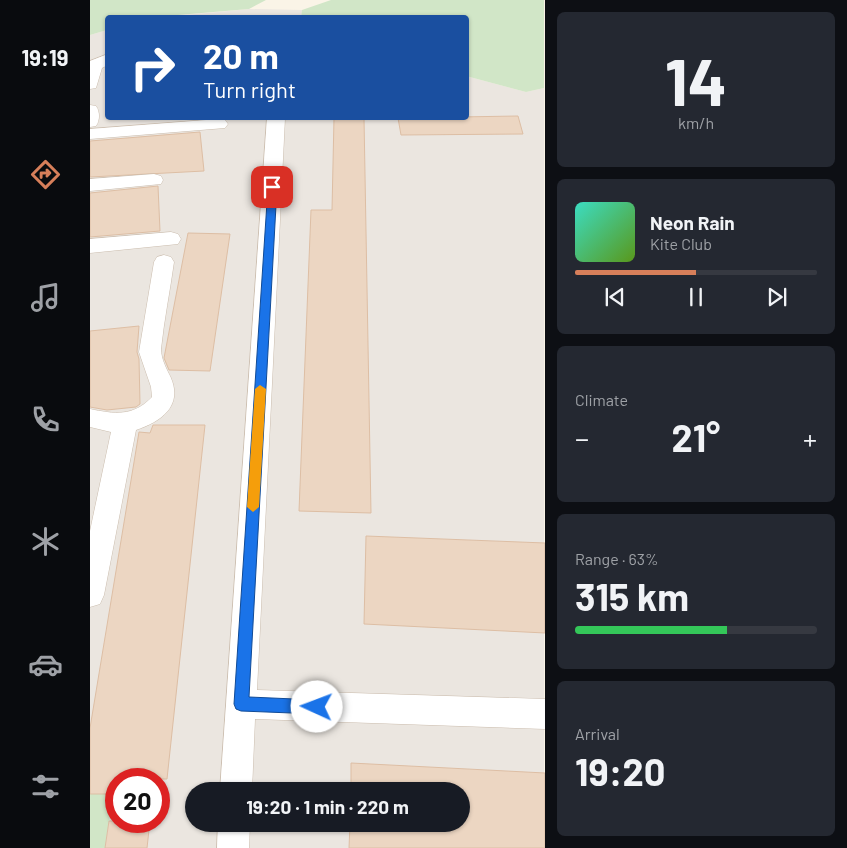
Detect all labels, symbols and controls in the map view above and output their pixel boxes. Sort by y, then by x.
text: 20 m [203,34,279,76]
icon: right [120,35,185,100]
text: 14 [665,41,727,119]
text: 19:19 [22,44,68,70]
text: Turn right [203,76,296,102]
text: km/h [678,113,714,132]
icon: directions [28,157,63,192]
pin [251,166,293,208]
icon: arrive [258,173,286,201]
text: Neon Rain [650,211,735,234]
text: Kite Club [650,234,712,253]
icon: music [28,280,63,315]
icon: previous [601,283,629,311]
icon: pause [682,283,710,311]
icon: next [763,283,791,311]
text: Climate [575,390,628,409]
icon: phone [28,402,63,437]
text: 21° [672,414,720,460]
text: − [575,421,589,455]
text: + [803,421,817,455]
icon: climate [28,524,63,559]
text: Range · 63% [575,549,659,568]
text: 315 km [575,573,689,619]
icon: car [28,647,63,682]
position arrow [290,680,342,732]
text: Arrival [575,724,620,743]
text: 19:20 [575,748,665,794]
speed limit sign: 20 [105,768,170,833]
icon: filters [28,769,63,804]
text: 19:20 · 1 min · 220 m [246,795,409,818]

